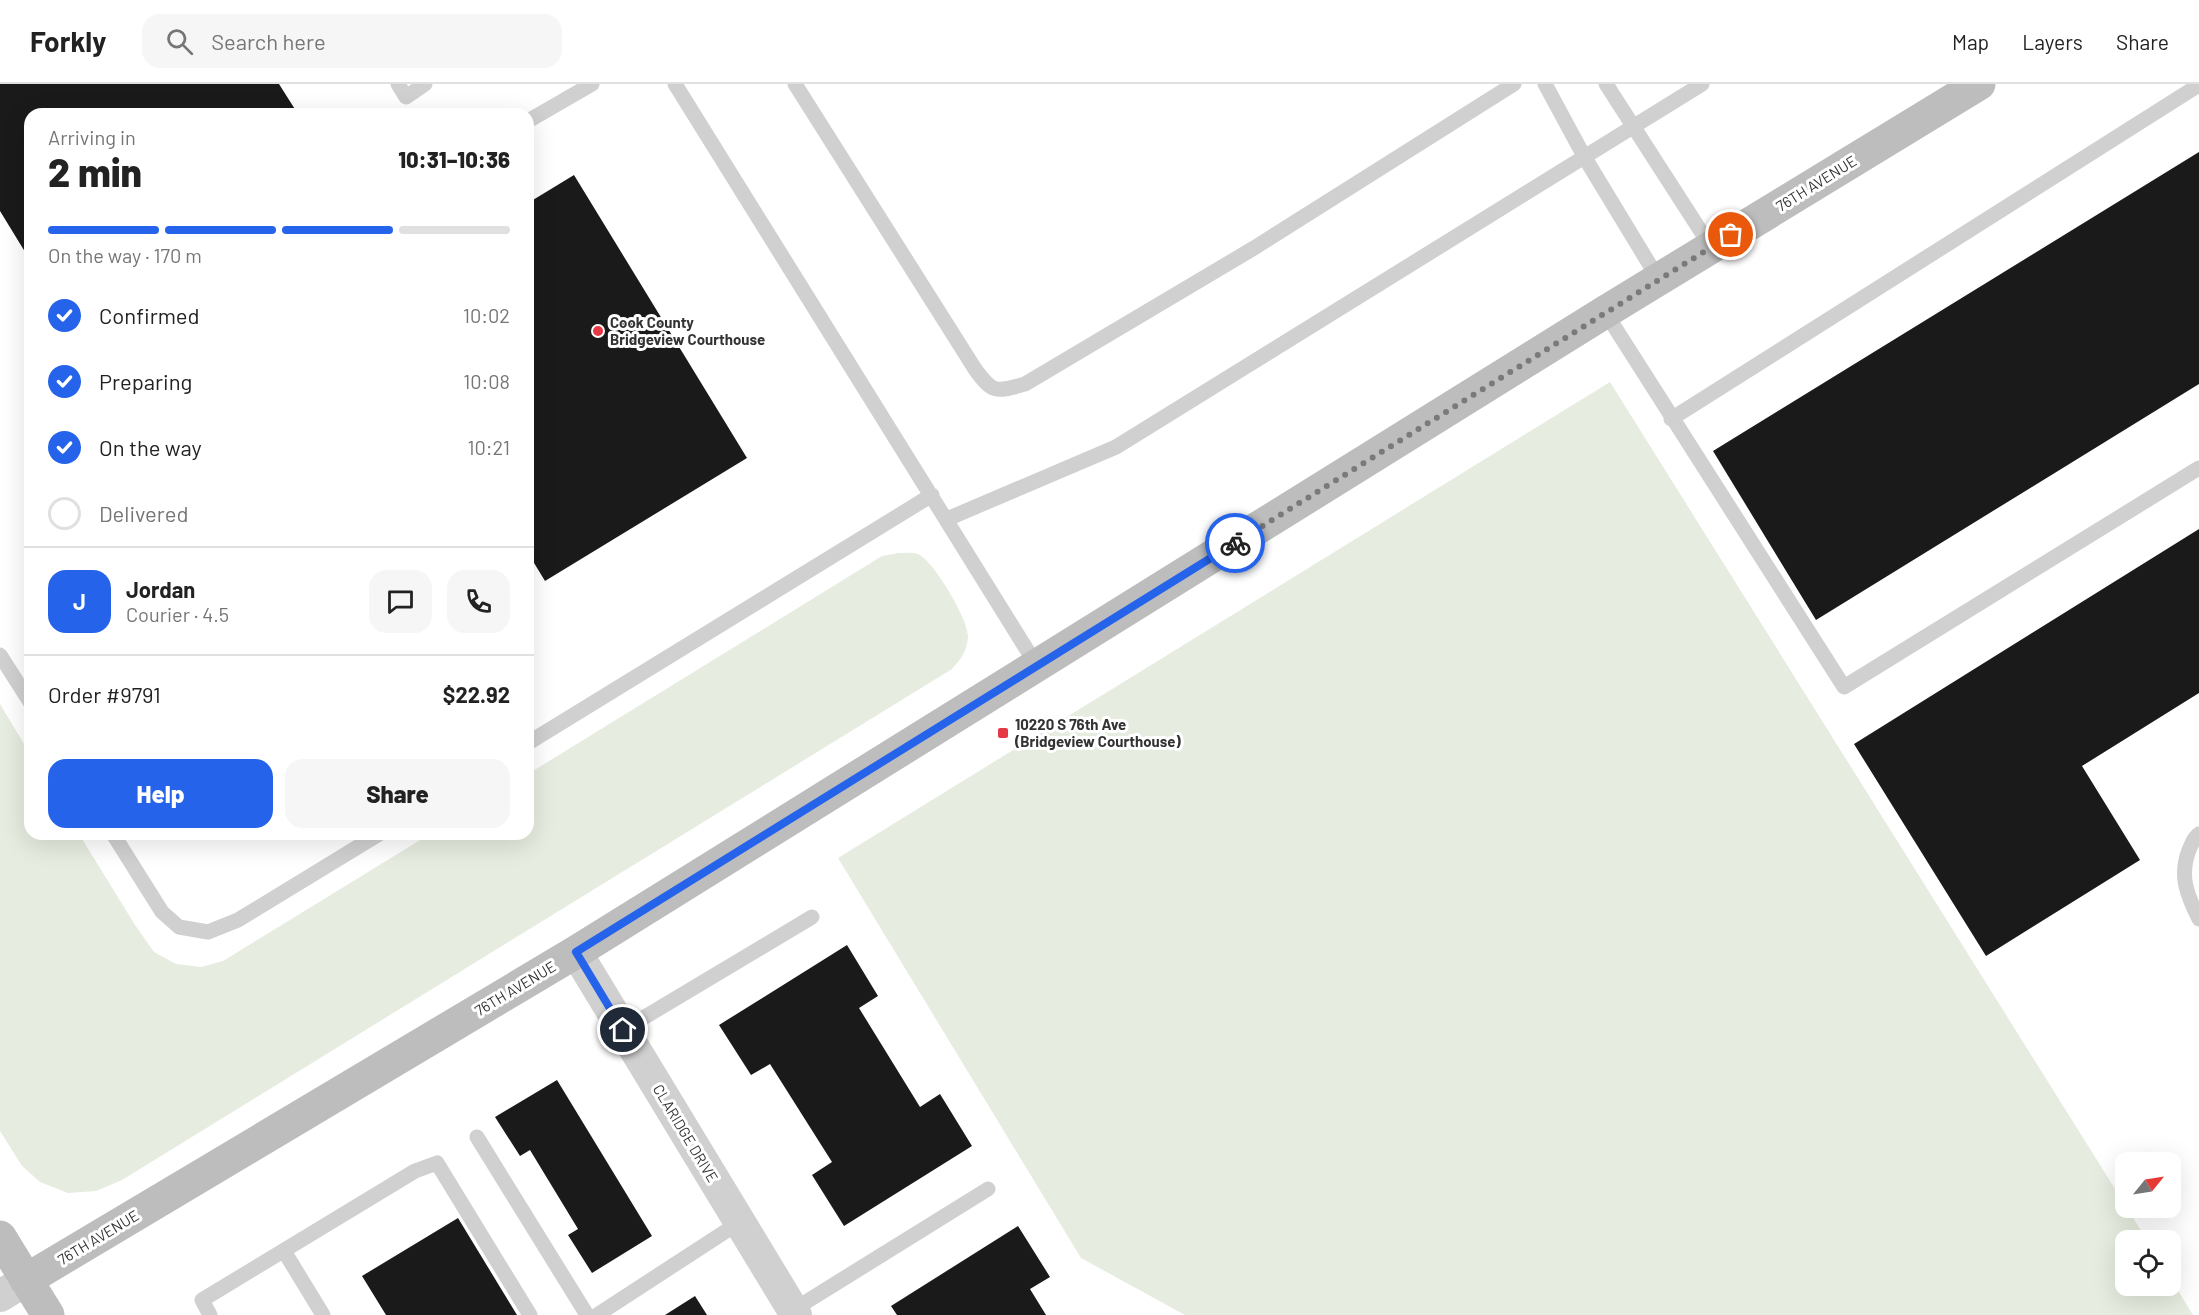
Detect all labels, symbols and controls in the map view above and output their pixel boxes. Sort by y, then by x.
search box [142,14,562,68]
text: Forkly [30,24,106,58]
icon: search [163,25,196,58]
text: Search here [211,28,326,54]
text: Map [1952,29,1989,54]
text: Layers [2022,29,2083,54]
text: Share [2116,29,2169,54]
text: Arriving in [48,125,136,149]
text: 10:31–10:36 [398,146,510,172]
text: 2 min [48,148,142,195]
street label: 76TH AVENUE [1773,151,1859,215]
pin [1705,209,1756,260]
icon: bag [1714,218,1747,251]
text: On the way · 170 m [48,243,202,267]
icon: check [48,299,81,332]
text: Confirmed [99,302,199,328]
text: 10:02 [463,303,510,327]
place label: Cook County Bridgeview Courthouse [610,313,765,348]
marker: Cook County Bridgeview Courthouse [591,324,605,338]
icon: check [48,365,81,398]
text: Preparing [99,368,192,394]
text: 10:08 [463,369,510,393]
icon: check [48,431,81,464]
text: On the way [99,434,202,460]
text: 10:21 [467,435,510,459]
text: Delivered [99,500,188,526]
courier [1205,513,1265,573]
icon: bike [1219,527,1252,560]
button: chat [369,570,432,633]
button: phone [447,570,510,633]
text: Jordan [126,576,195,602]
text: J [73,588,86,614]
text: Courier · 4.5 [126,602,229,626]
text: Order #9791 [48,681,161,707]
text: $22.92 [443,681,510,707]
place label: 10220 S 76th Ave (Bridgeview Courthouse) [1014,715,1181,750]
marker: 10220 S 76th Ave (Bridgeview Courthouse) [996,726,1010,740]
button: Help [48,759,273,828]
button: Share [285,759,510,828]
street label: 76TH AVENUE [471,957,559,1019]
pin [597,1004,648,1055]
icon: home [606,1013,639,1046]
street label: CLARIDGE DRIVE [650,1081,722,1185]
north arrow [2115,1152,2181,1218]
map controls [2115,1152,2181,1296]
street label: 76TH AVENUE [54,1206,142,1268]
button: locate [2115,1230,2181,1296]

